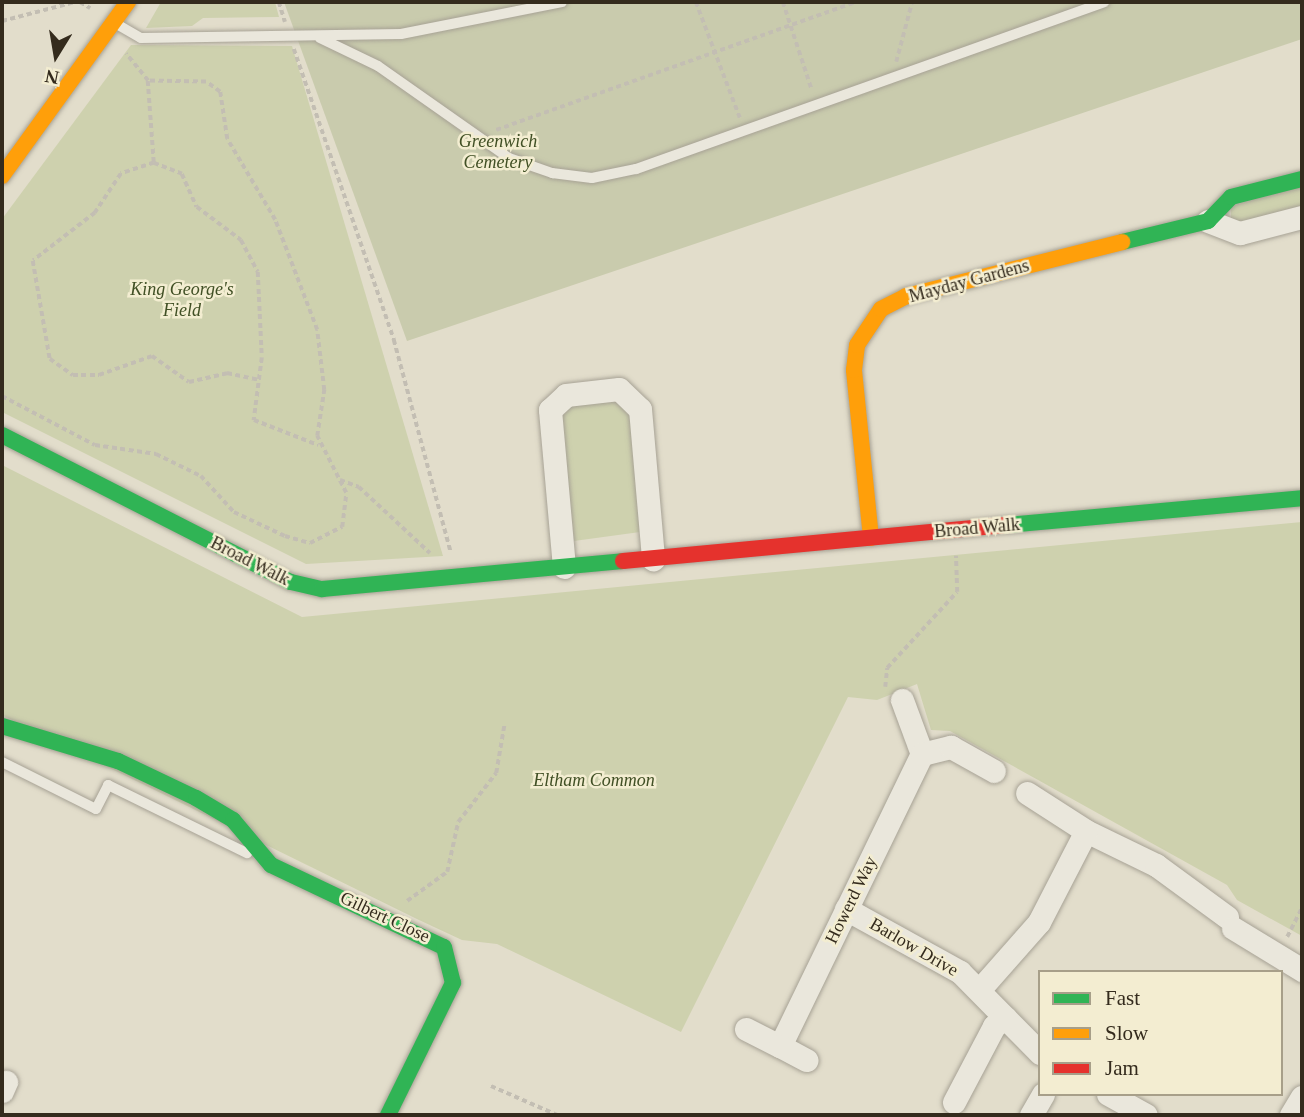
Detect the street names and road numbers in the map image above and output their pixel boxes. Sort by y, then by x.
street label: Mayday Gardens [907,255,1031,307]
street label: Broad Walk [933,513,1021,543]
street label: Broad Walk [207,532,293,590]
street label: Howerd Way [820,853,882,947]
street label: Gilbert Close [337,887,433,947]
street label: Barlow Drive [866,913,962,981]

